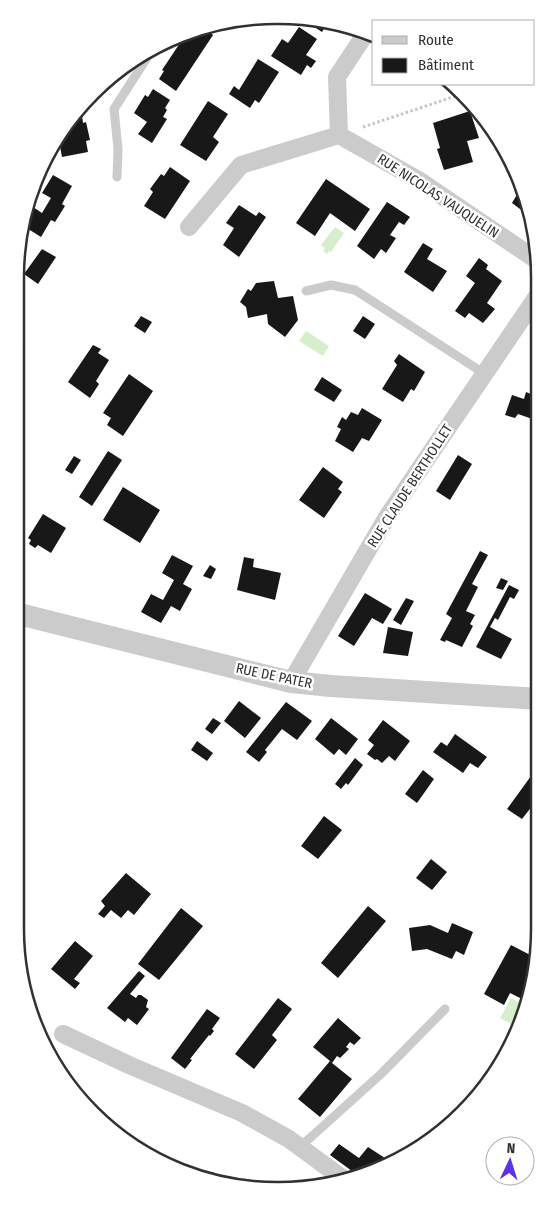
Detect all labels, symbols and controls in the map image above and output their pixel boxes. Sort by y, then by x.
legend [372,20,535,85]
text: Route [418,31,454,49]
text: Bâtiment [418,56,474,74]
street label: RUE NICOLAS VAUQUELIN [374,150,502,242]
street label: RUE CLAUDE BERTHOLLET [364,421,456,551]
street label: RUE DE PATER [234,660,314,692]
north arrow [485,1136,535,1186]
text: N [506,1140,516,1157]

